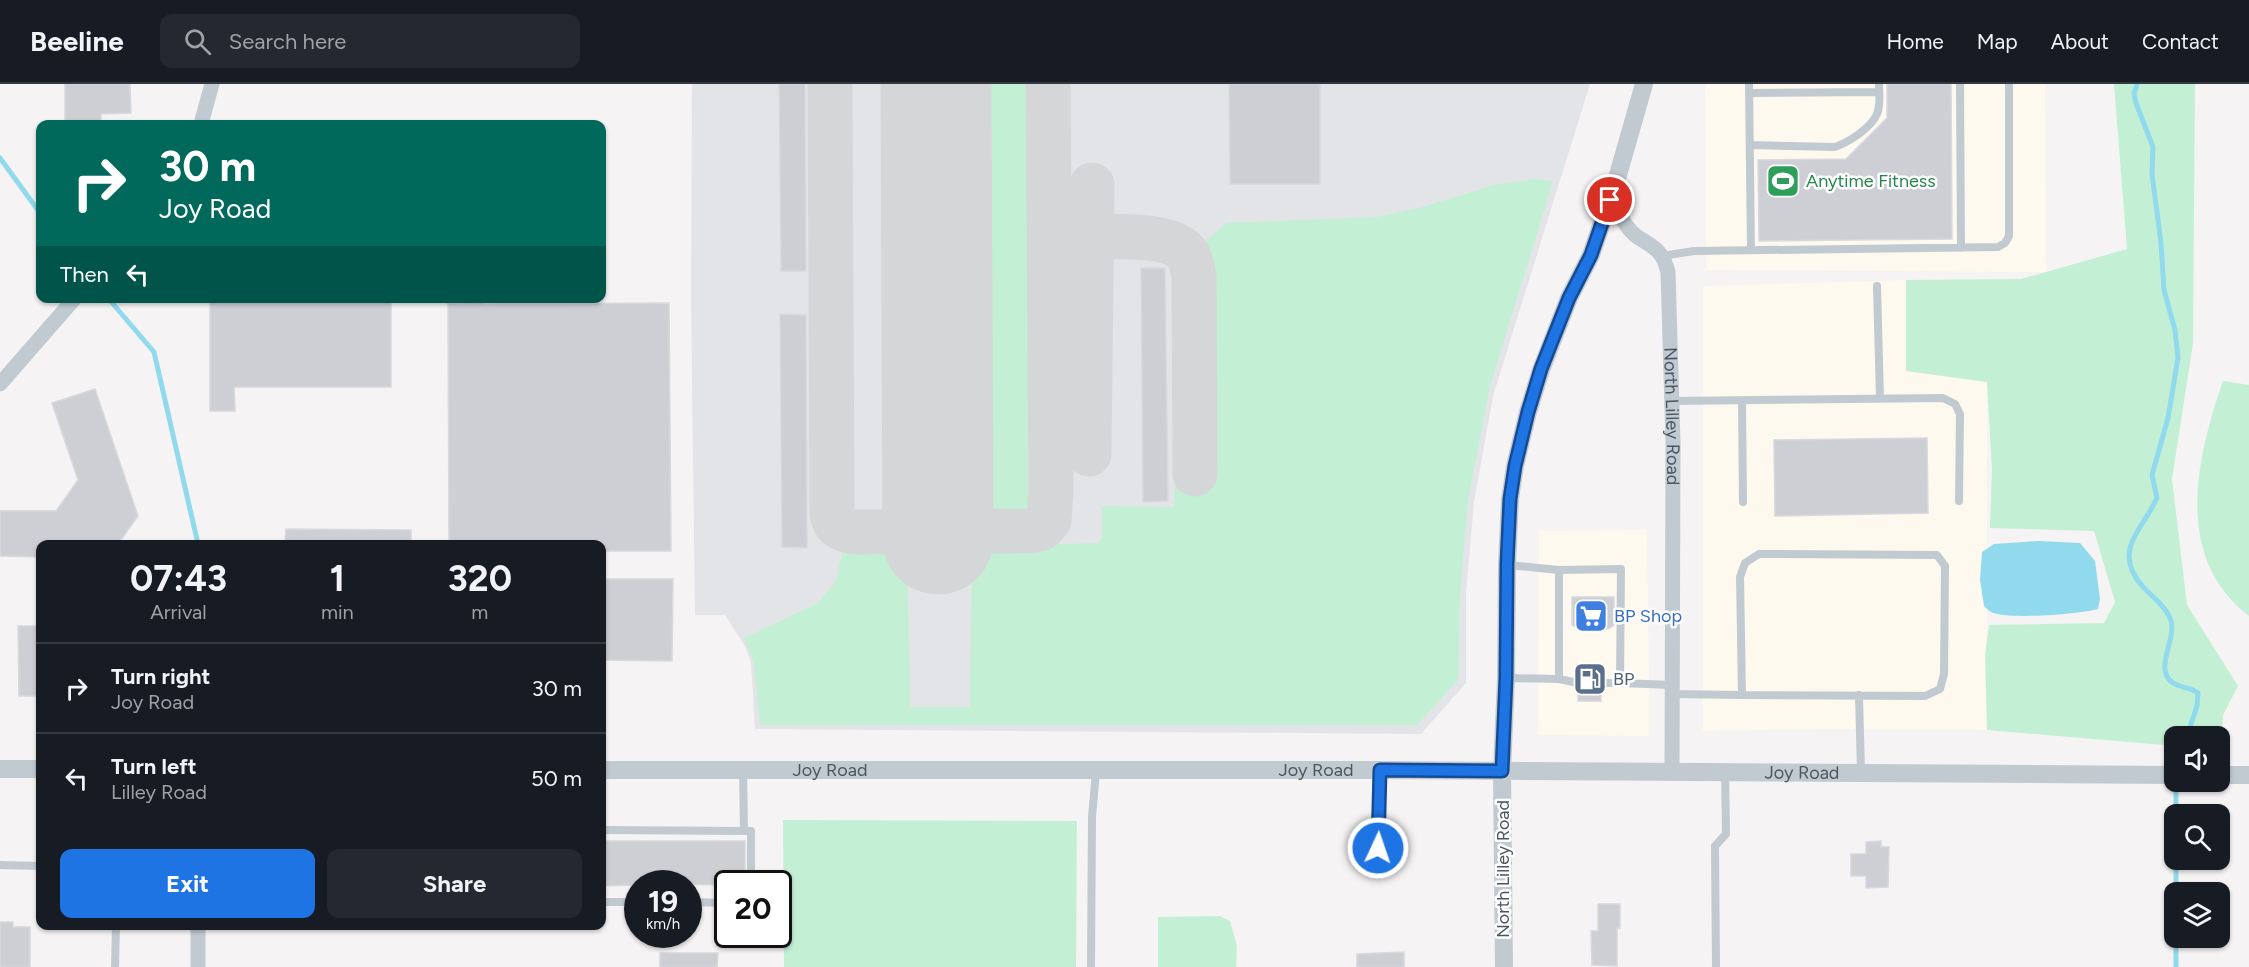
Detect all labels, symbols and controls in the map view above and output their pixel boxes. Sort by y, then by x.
search box [160,14,580,68]
text: Beeline [30,24,124,58]
icon: search [181,25,214,58]
text: Search here [229,28,346,55]
text: Home [1887,29,1944,54]
text: Map [1977,29,2018,54]
text: About [2051,29,2109,54]
text: Contact [2142,29,2219,54]
text: 30 m [159,141,256,192]
icon: right [60,144,138,222]
sports icon: Anytime Fitness [1765,163,1801,199]
place label: Anytime Fitness [1806,170,1936,192]
pin [1584,174,1635,225]
icon: arrive [1593,183,1626,216]
text: Joy Road [159,192,271,225]
icon: left [121,258,154,291]
text: Then [60,261,109,288]
street label: North Lilley Road [1659,347,1684,485]
text: 07:43 [130,557,227,600]
text: 1 [330,557,345,600]
text: 320 [448,557,512,600]
supermarket icon: BP Shop [1573,598,1609,634]
text: Arrival [150,600,207,624]
text: min [321,600,354,624]
text: m [471,600,488,624]
place label: BP Shop [1614,605,1682,627]
fuel station icon: BP [1572,661,1608,697]
text: Turn right [111,663,210,690]
place label: BP [1613,668,1634,690]
icon: right [60,672,93,705]
text: 30 m [532,675,582,702]
text: Joy Road [111,690,194,714]
map controls [2164,726,2230,948]
button: sound [2164,726,2230,792]
text: Turn left [111,753,197,780]
street label: Joy Road [793,759,867,781]
street label: Joy Road [1279,759,1353,781]
street label: Joy Road [1764,761,1840,784]
icon: left [60,762,93,795]
text: 50 m [531,765,582,792]
text: Lilley Road [111,780,207,804]
street label: North Lilley Road [1492,800,1514,938]
button: search [2164,804,2230,870]
position arrow [1346,816,1410,880]
button: Exit [60,849,315,918]
button: Share [327,849,582,918]
speed limit sign: 20 [714,870,792,948]
button: layers [2164,882,2230,948]
text: 19 [648,883,678,920]
text: km/h [646,915,680,933]

